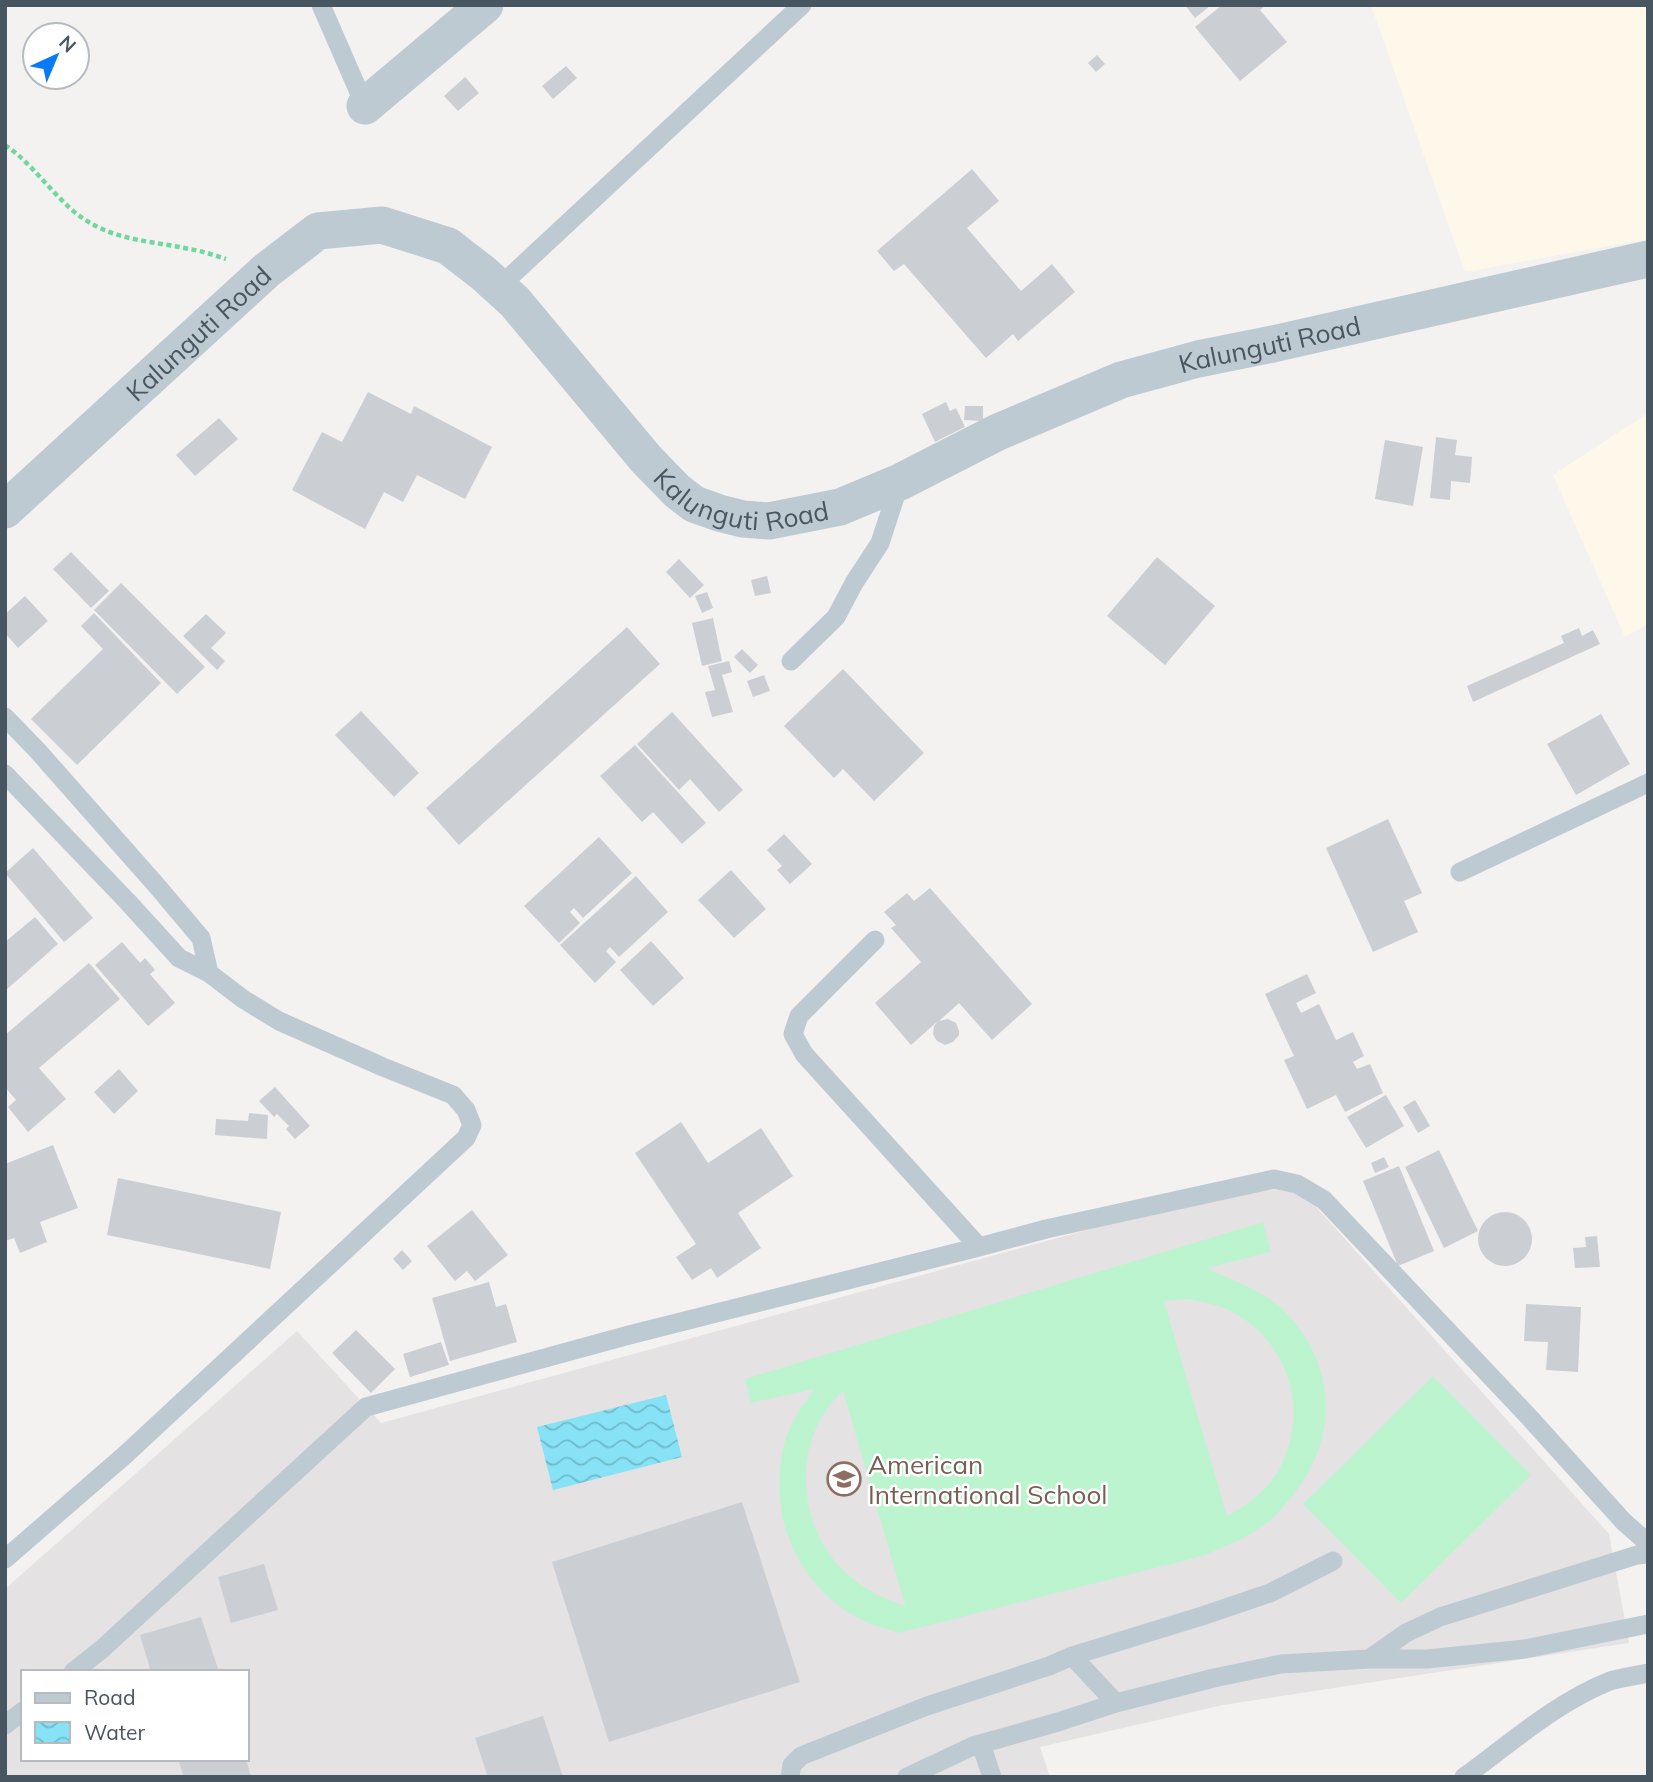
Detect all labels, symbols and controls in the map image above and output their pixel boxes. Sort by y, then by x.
north arrow [21,21,91,91]
text: N [54,30,81,57]
street label: Kalunguti Road [119,258,278,408]
street label: Kalunguti Road [1175,308,1364,380]
street label: Kalunguti Road [647,461,831,538]
place label: American International School [868,1448,1108,1511]
school or university icon: American International School [825,1460,863,1498]
legend [21,1670,248,1761]
text: Road [84,1684,135,1710]
text: Water [84,1719,145,1745]

